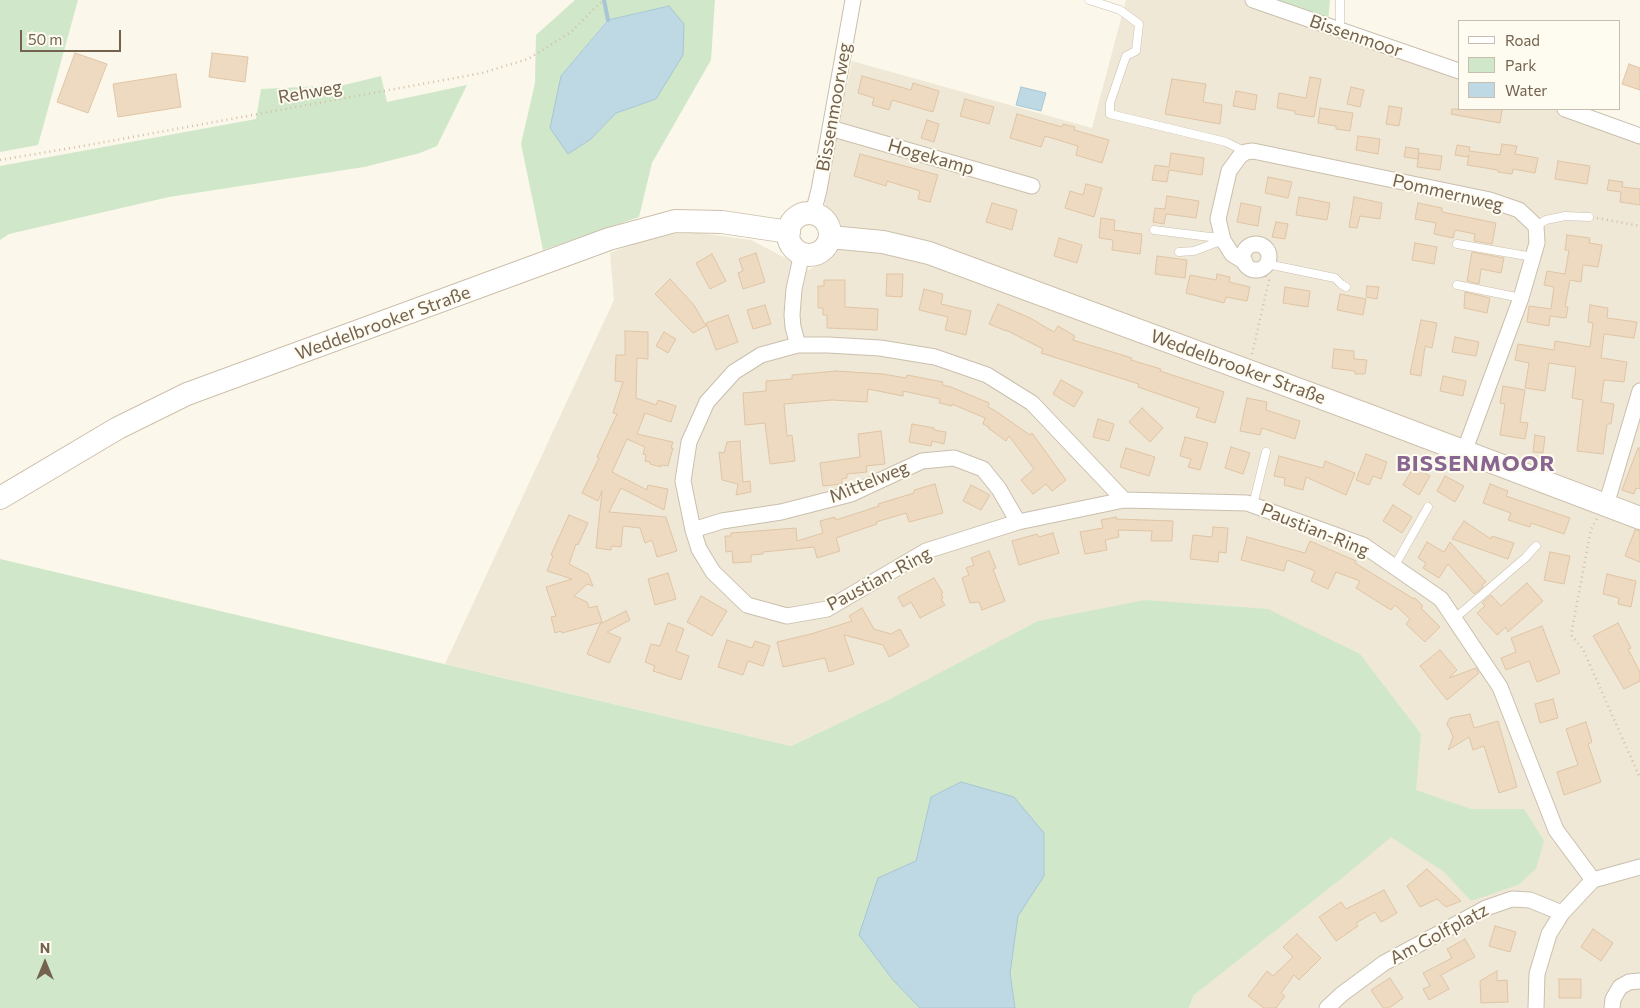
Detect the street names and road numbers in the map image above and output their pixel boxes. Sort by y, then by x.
street label: Bissenmoor [1307,10,1405,62]
street label: Bissenmoorweg [812,41,856,173]
street label: Rehweg [276,76,344,108]
street label: Hogekamp [885,134,977,180]
street label: Pommernweg [1390,170,1506,216]
street label: Weddelbrooker Straße [293,281,473,365]
street label: Weddelbrooker Straße [1148,325,1328,409]
street label: Mittelweg [826,456,912,508]
street label: Paustian-Ring [1258,498,1372,562]
street label: Paustian-Ring [823,542,935,616]
street label: Am Golfplatz [1386,899,1492,969]

